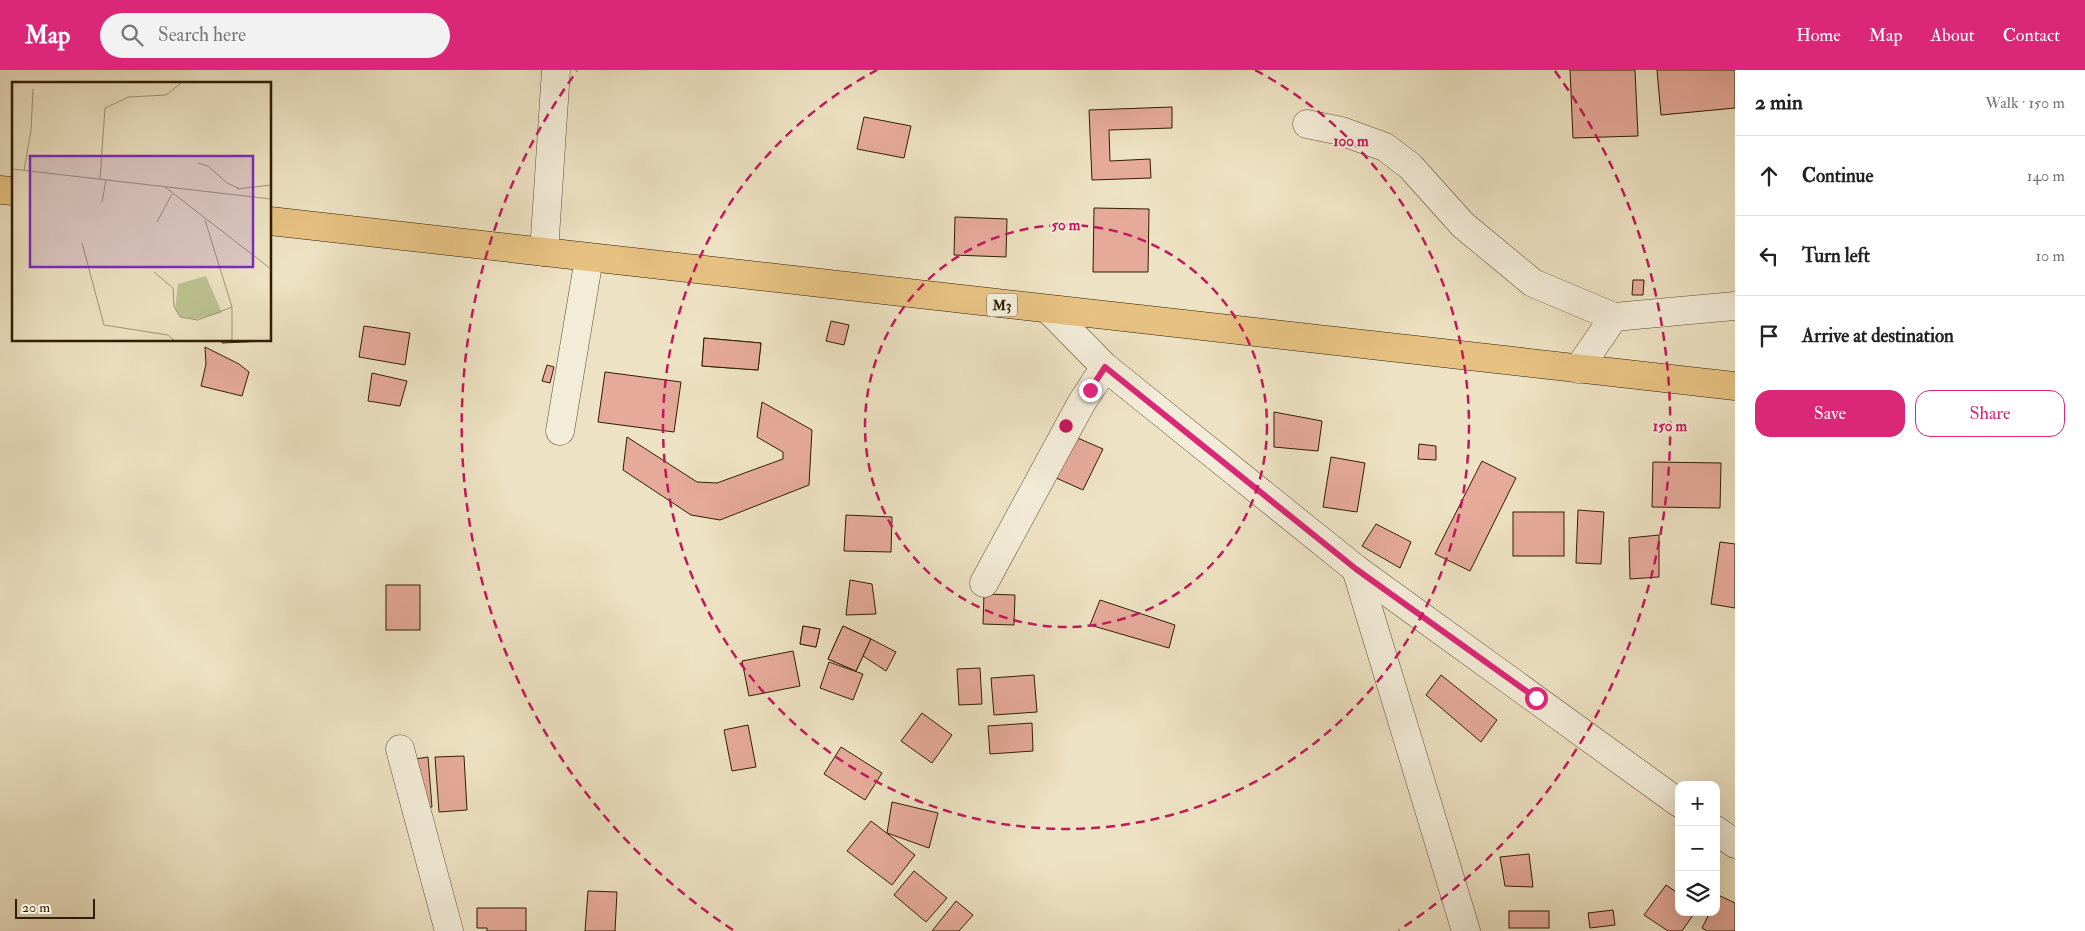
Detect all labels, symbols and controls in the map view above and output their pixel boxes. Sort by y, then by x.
search box [100,13,450,58]
text: Map [25,20,70,51]
icon: search [118,21,146,49]
text: Search here [158,23,246,47]
text: Home [1796,24,1841,47]
text: Map [1869,24,1903,47]
text: About [1931,24,1975,47]
text: Contact [2003,24,2060,47]
inset map [12,82,271,341]
text: 2 min [1755,89,1803,116]
text: Walk · 150 m [1985,93,2065,113]
text: 100 m [1333,132,1369,151]
icon: ahead [1755,162,1783,190]
text: Continue [1802,164,1873,188]
text: 140 m [2027,166,2065,186]
text: 50 m [1052,216,1081,235]
icon: left [1755,242,1783,270]
text: Turn left [1802,244,1870,268]
text: 10 m [2035,246,2065,266]
road number: M3 [987,294,1017,316]
icon: arrive [1755,322,1783,350]
text: Arrive at destination [1802,324,1954,348]
route end [1079,379,1102,402]
button: Save [1755,390,1905,437]
button: Share [1915,390,2065,437]
centre of rings [1057,417,1075,435]
text: 150 m [1653,417,1687,436]
route start [1525,687,1548,710]
map controls [1675,781,1720,916]
button: + [1675,781,1720,826]
button: − [1675,826,1720,871]
button: layers [1675,871,1720,916]
scale bar [15,896,95,919]
text: 20 m [22,899,50,916]

